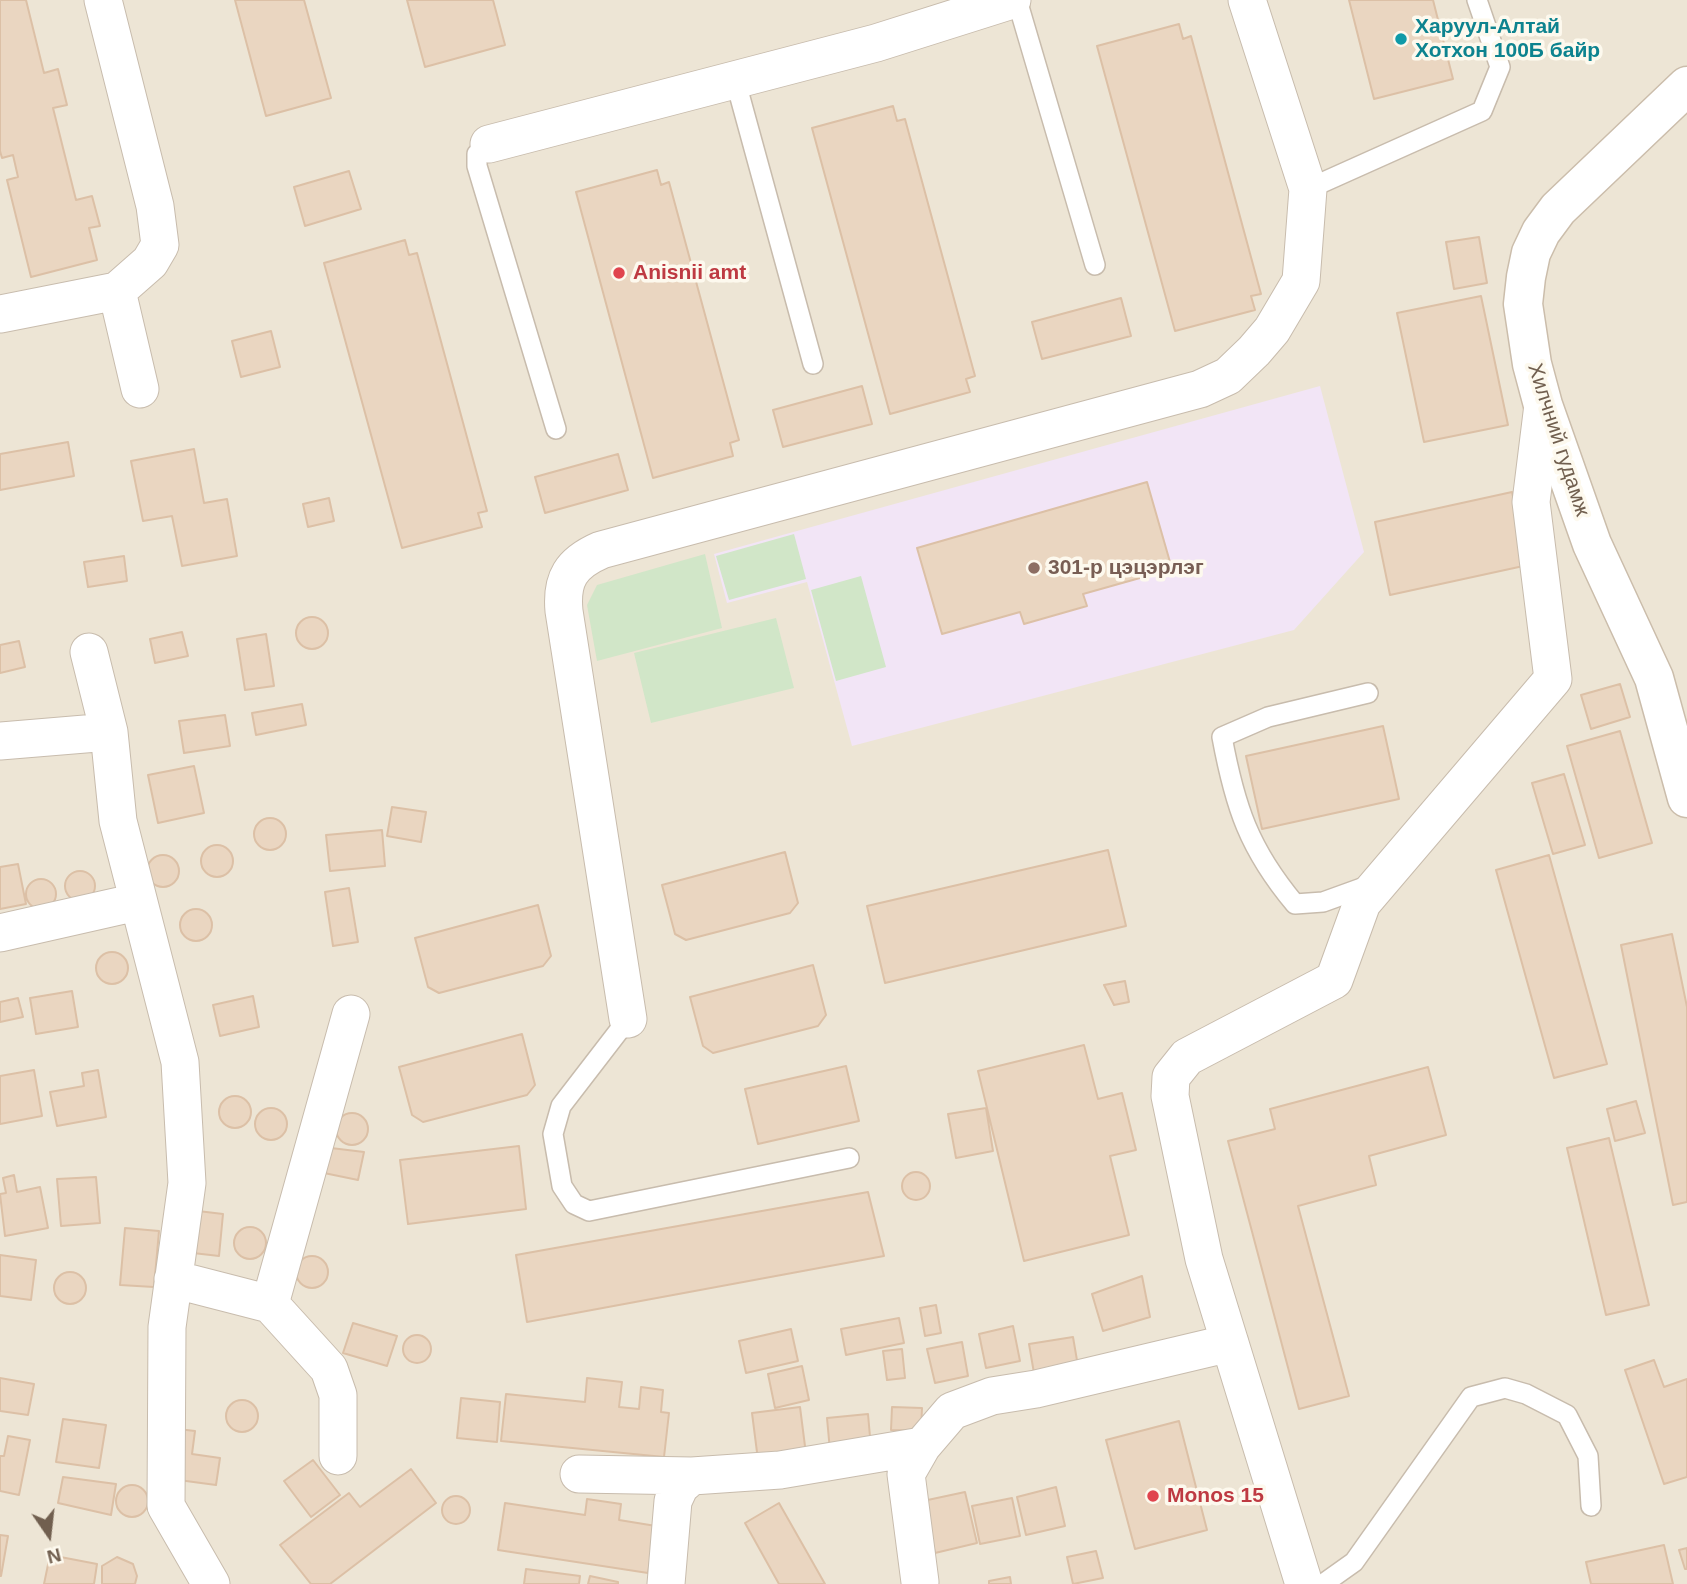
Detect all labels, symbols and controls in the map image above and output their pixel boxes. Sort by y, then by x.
place label: Харуул-Алтай Хотхон 100Б байр [1415,14,1600,64]
marker: Харуул-Алтай Хотхон 100Б байр [1393,31,1409,47]
place label: Anisnii amt [633,260,746,286]
marker: Anisnii amt [611,265,627,281]
street label: Хилчний гудамж [1521,360,1595,520]
place label: 301-р цэцэрлэг [1048,555,1204,581]
marker: 301-р цэцэрлэг [1026,560,1042,576]
place label: Monos 15 [1167,1483,1264,1509]
marker: Monos 15 [1145,1488,1161,1504]
north arrow [14,1500,84,1570]
text: N [45,1544,63,1568]

